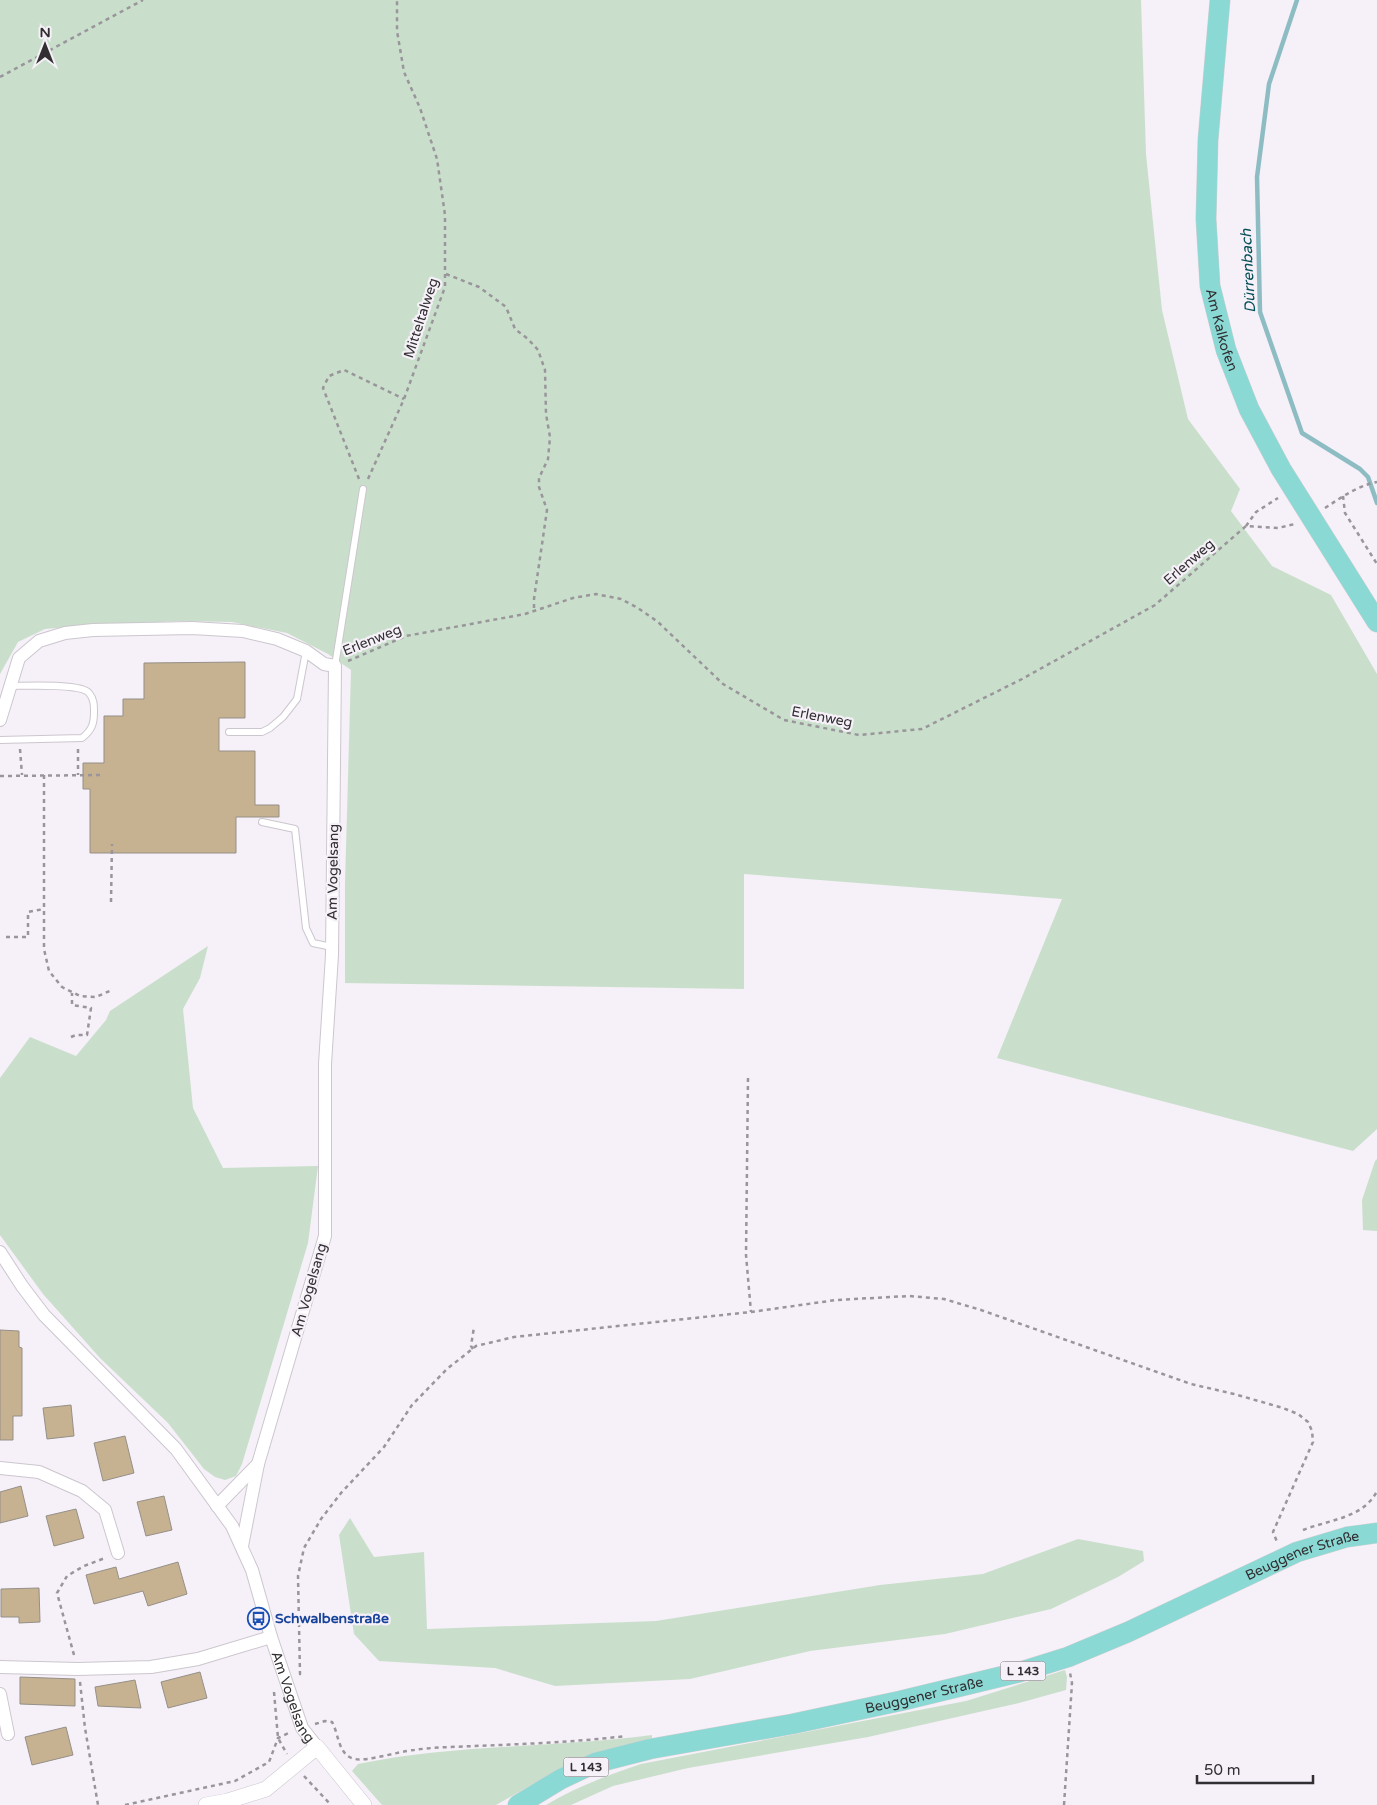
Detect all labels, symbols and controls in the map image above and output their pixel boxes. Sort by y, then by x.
north arrow [20,20,70,70]
text: N [39,24,51,41]
water label: Dürrenbach [1237,228,1259,314]
street label: Mitteltalweg [400,276,442,360]
street label: Am Kalkofen [1202,287,1242,373]
street label: Erlenweg [1160,535,1218,589]
street label: Erlenweg [340,621,404,659]
street label: Erlenweg [790,703,854,731]
street label: Am Vogelsang [324,824,342,920]
street label: Am Vogelsang [288,1241,330,1339]
street label: Beuggener Straße [1243,1527,1360,1584]
bus stop icon: Schwalbenstraße [247,1606,271,1630]
place label: Schwalbenstraße [275,1610,389,1627]
street label: Am Vogelsang [268,1649,319,1746]
road number: L 143 [1000,1662,1046,1680]
street label: Beuggener Straße [864,1673,985,1717]
scale bar [1197,1752,1313,1784]
road number: L 143 [564,1758,608,1776]
text: 50 m [1204,1761,1241,1779]

